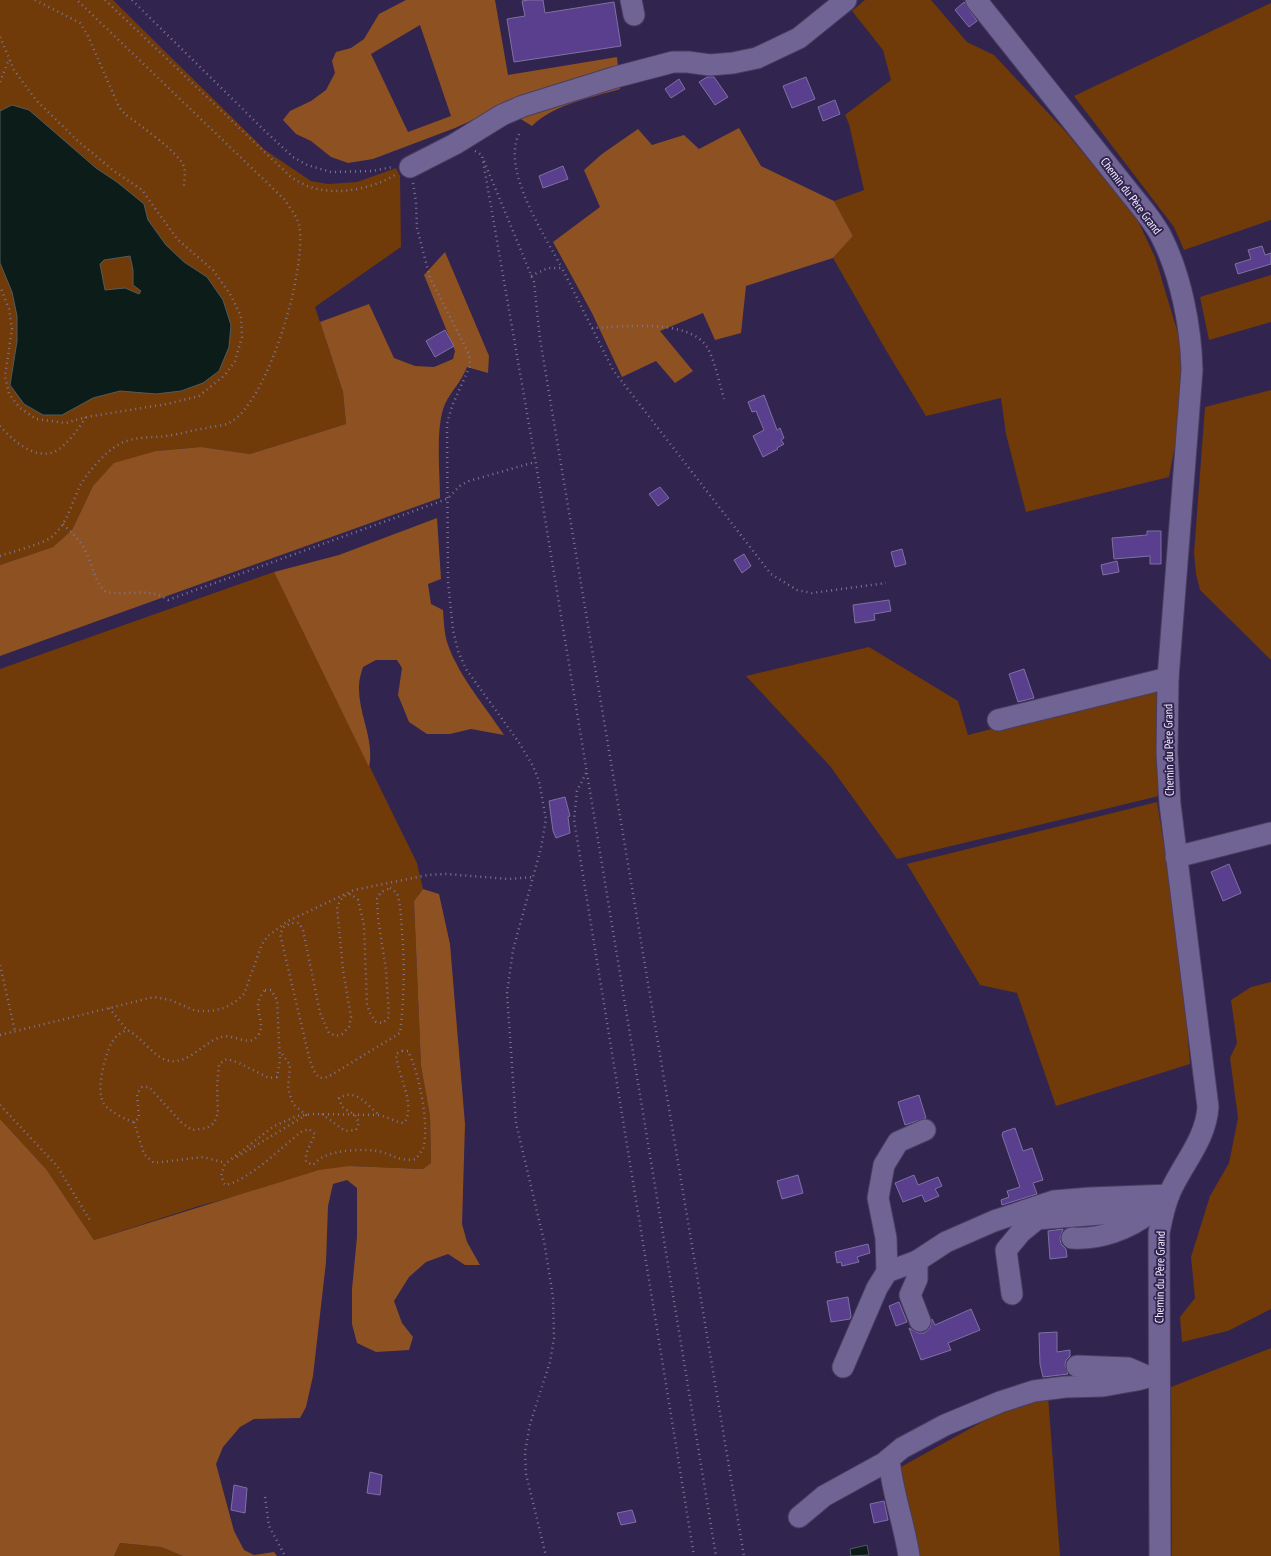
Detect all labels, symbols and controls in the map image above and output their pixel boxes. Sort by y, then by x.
street label: Chemin du Père Grand [1098,154,1165,237]
street label: Chemin du Père Grand [1160,704,1177,796]
street label: Chemin du Père Grand [1151,1231,1168,1323]

